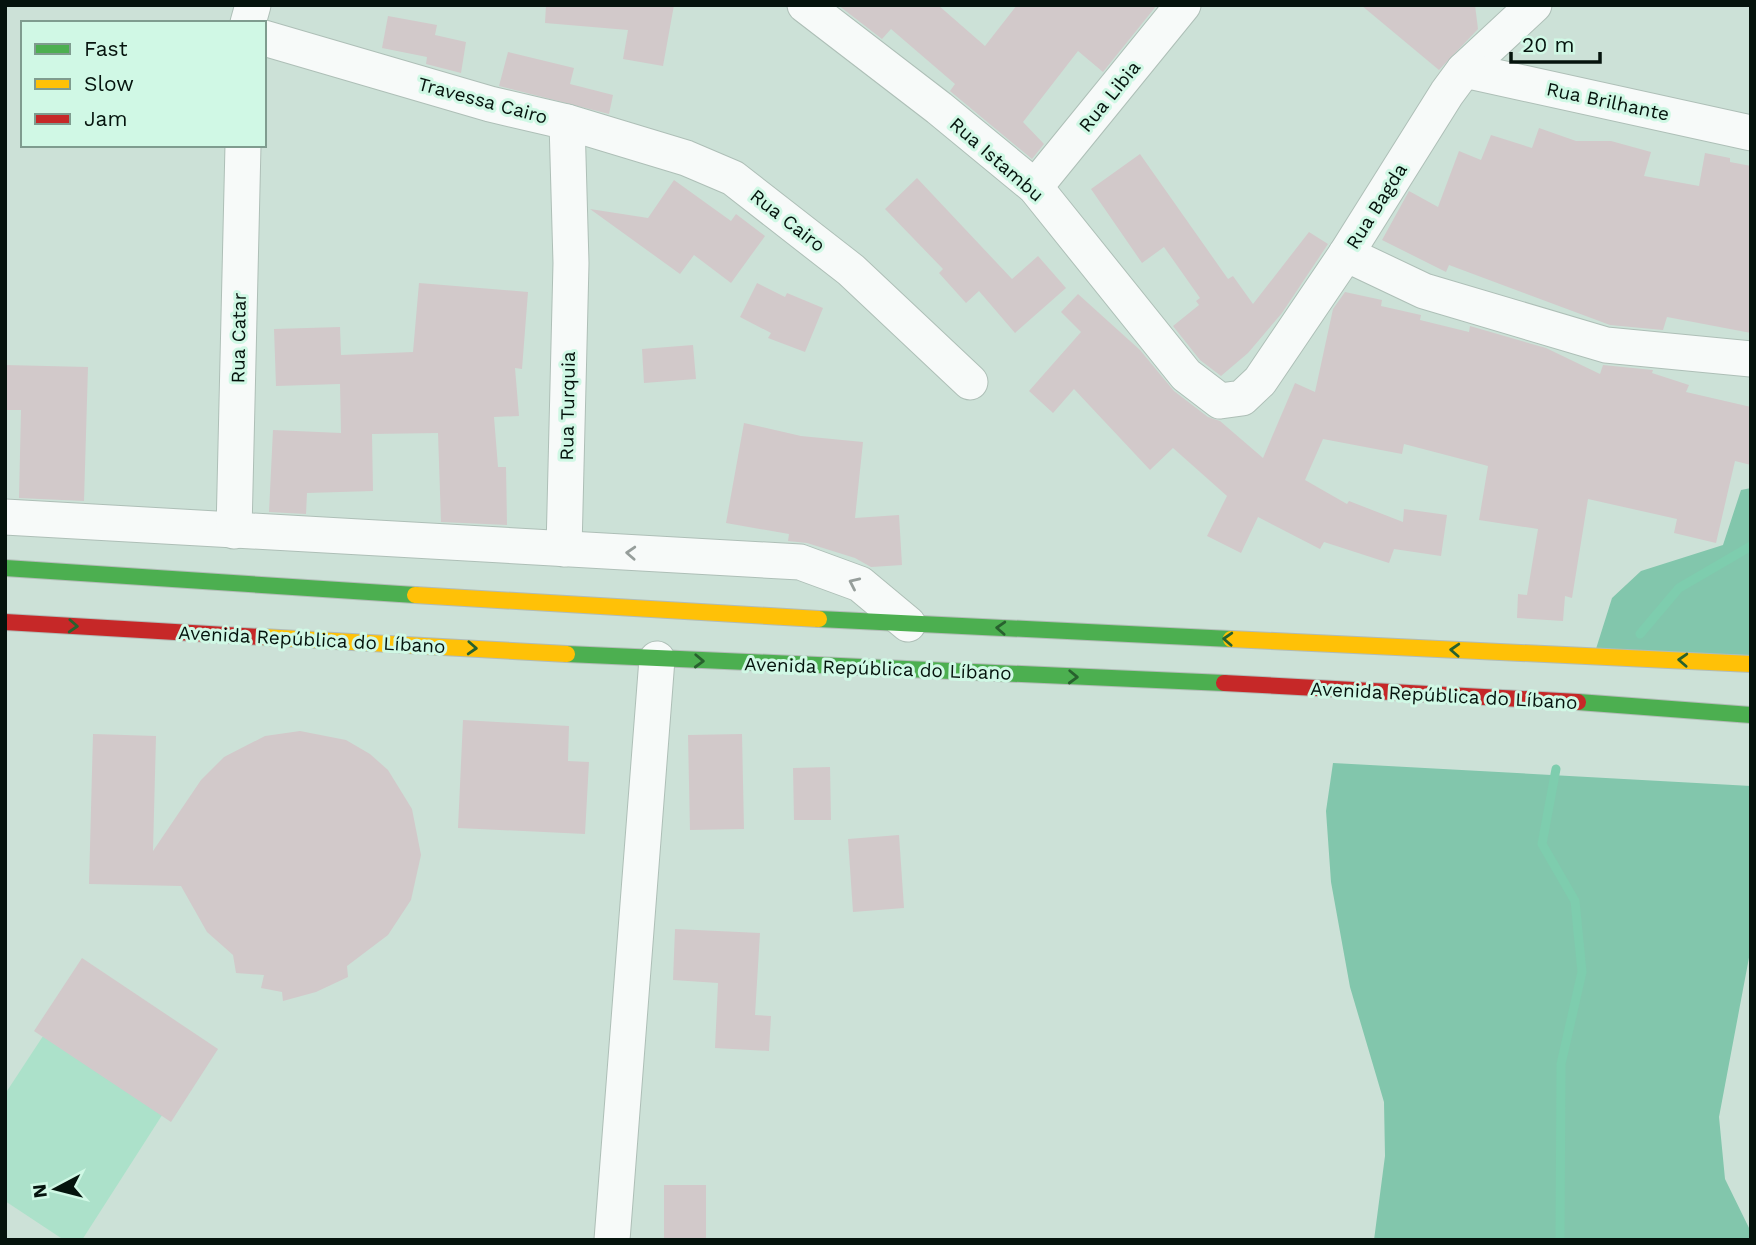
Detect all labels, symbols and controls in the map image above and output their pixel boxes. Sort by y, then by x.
legend [21,21,266,147]
scale bar [1511,21,1600,65]
text: 20 m [1522,32,1574,57]
text: Fast [84,36,128,61]
street label: Rua Libia [1074,56,1145,137]
text: Slow [84,71,134,96]
street label: Travessa Cairo [415,72,550,129]
street label: Rua Brilhante [1544,77,1671,126]
text: Jam [84,106,127,131]
street label: Rua Istambu [945,112,1048,206]
street label: Rua Bagda [1341,159,1412,253]
street label: Rua Cairo [746,184,830,257]
street label: Rua Catar [226,292,251,384]
street label: Rua Turquia [555,351,580,461]
one-way arrow [625,546,636,561]
one-way arrow [849,577,861,591]
one-way arrow [68,618,79,633]
street label: Avenida República do Líbano [178,621,446,658]
one-way arrow [995,621,1006,636]
one-way arrow [1222,632,1233,647]
one-way arrow [467,640,478,655]
one-way arrow [1450,642,1461,657]
street label: Avenida República do Líbano [744,652,1012,685]
one-way arrow [694,653,705,668]
one-way arrow [1677,653,1688,668]
one-way arrow [1068,669,1079,684]
street label: Avenida República do Líbano [1310,677,1578,714]
north arrow [21,1154,91,1224]
text: N [27,1183,52,1199]

